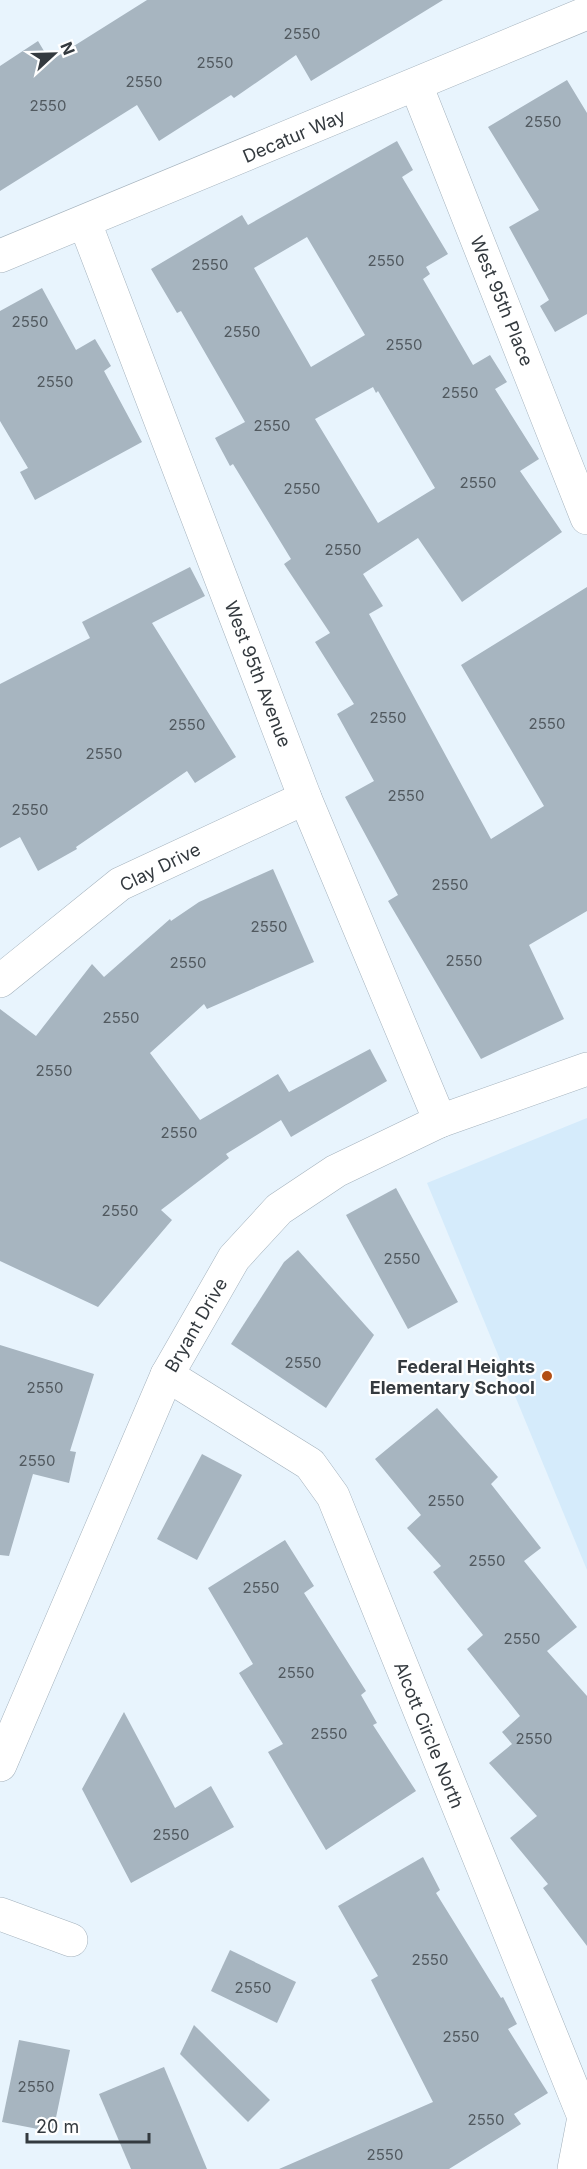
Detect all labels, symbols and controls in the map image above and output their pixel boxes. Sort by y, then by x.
north arrow [24,24,84,84]
house number: 2550 [284,24,320,43]
text: N [56,39,79,58]
house number: 2550 [197,53,233,72]
house number: 2550 [126,72,162,91]
house number: 2550 [30,96,66,115]
street label: Decatur Way [240,105,348,167]
house number: 2550 [525,112,561,131]
street label: West 95th Place [466,233,538,369]
house number: 2550 [368,251,404,270]
house number: 2550 [192,255,228,274]
house number: 2550 [12,312,48,331]
house number: 2550 [224,322,260,341]
house number: 2550 [386,335,422,354]
house number: 2550 [37,372,73,391]
house number: 2550 [442,383,478,402]
house number: 2550 [254,416,290,435]
house number: 2550 [460,473,496,492]
house number: 2550 [284,479,320,498]
house number: 2550 [325,540,361,559]
street label: West 95th Avenue [220,598,296,750]
house number: 2550 [370,708,406,727]
house number: 2550 [529,714,565,733]
house number: 2550 [169,715,205,734]
house number: 2550 [86,744,122,763]
house number: 2550 [388,786,424,805]
house number: 2550 [12,800,48,819]
street label: Clay Drive [116,838,204,896]
house number: 2550 [432,875,468,894]
house number: 2550 [251,917,287,936]
house number: 2550 [446,951,482,970]
house number: 2550 [170,953,206,972]
house number: 2550 [103,1008,139,1027]
house number: 2550 [36,1061,72,1080]
house number: 2550 [161,1123,197,1142]
house number: 2550 [102,1201,138,1220]
house number: 2550 [384,1249,420,1268]
street label: Bryant Drive [161,1274,231,1376]
house number: 2550 [285,1353,321,1372]
place label: Federal Heights Elementary School [370,1356,535,1398]
marker: Federal Heights Elementary School [540,1369,554,1383]
house number: 2550 [27,1378,63,1397]
house number: 2550 [19,1451,55,1470]
house number: 2550 [428,1491,464,1510]
house number: 2550 [469,1551,505,1570]
house number: 2550 [243,1578,279,1597]
house number: 2550 [504,1629,540,1648]
street label: Alcott Circle North [390,1659,468,1811]
house number: 2550 [278,1663,314,1682]
house number: 2550 [311,1724,347,1743]
house number: 2550 [516,1729,552,1748]
house number: 2550 [153,1825,189,1844]
house number: 2550 [412,1950,448,1969]
house number: 2550 [235,1978,271,1997]
house number: 2550 [443,2027,479,2046]
house number: 2550 [18,2077,54,2096]
scale bar [27,2106,148,2144]
house number: 2550 [468,2110,504,2129]
text: 20 m [36,2116,79,2137]
house number: 2550 [367,2145,403,2164]

